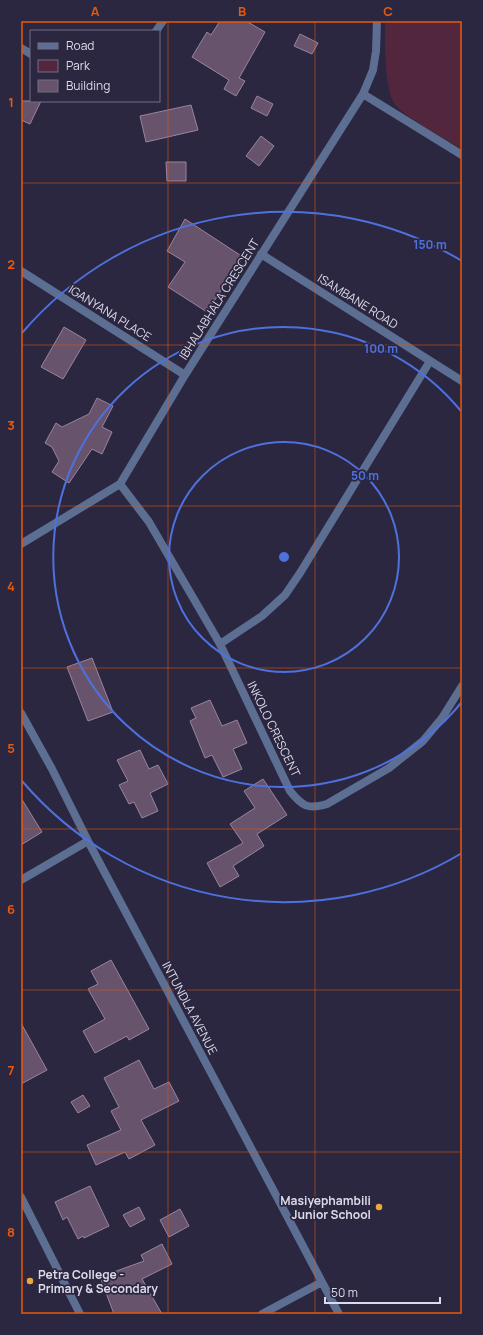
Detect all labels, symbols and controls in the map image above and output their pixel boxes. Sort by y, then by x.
text: A [91,2,100,20]
text: B [238,2,246,20]
text: C [383,2,393,20]
legend [30,30,160,102]
text: Road [66,37,94,54]
text: Park [66,57,91,74]
text: Building [66,77,110,94]
text: 1 [8,93,14,111]
street label: IBHALABHALA CRESCENT [175,234,264,363]
text: 150 m [413,236,447,253]
text: 2 [7,255,15,273]
street label: ISAMBANE ROAD [314,269,402,333]
street label: IGANYANA PLACE [65,281,155,345]
text: 100 m [364,340,398,357]
text: 3 [7,416,15,434]
text: 50 m [351,467,379,484]
centre of rings [277,550,291,564]
text: 4 [7,577,15,595]
street label: INKOLO CRESCENT [244,678,305,780]
text: 5 [7,739,15,757]
text: 6 [7,900,15,918]
street label: INTUNDLA AVENUE [158,958,222,1058]
text: 7 [8,1061,15,1079]
place label: Masiyephambili Junior School [280,1192,371,1223]
marker: Masiyephambili Junior School [374,1202,384,1212]
text: 8 [7,1223,15,1241]
place label: Petra College - Primary & Secondary [38,1266,158,1297]
marker: Petra College - Primary & Secondary [25,1276,35,1286]
scale bar [325,1279,440,1305]
text: 50 m [331,1284,358,1301]

